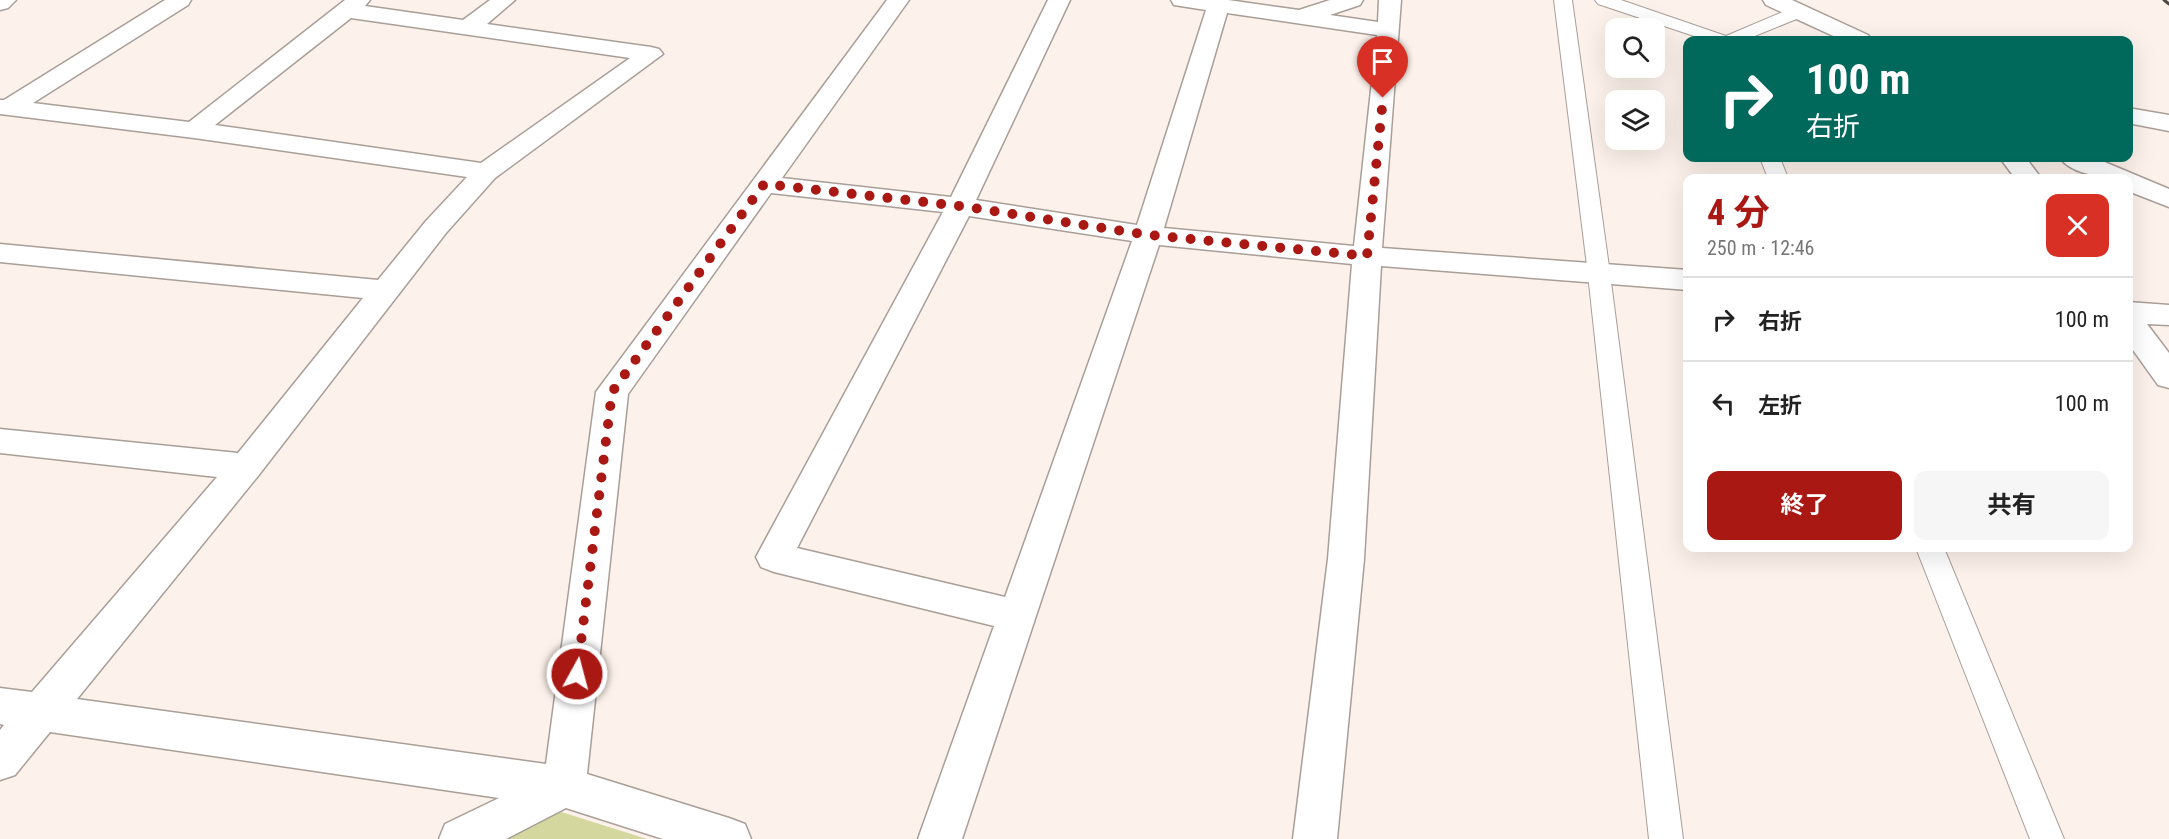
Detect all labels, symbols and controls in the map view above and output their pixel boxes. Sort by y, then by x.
map controls [1605,18,1665,150]
button: search [1605,18,1665,78]
pin [1357,36,1408,98]
icon: arrive [1366,45,1399,78]
text: 100 m [1806,55,1911,104]
icon: right [1707,60,1785,138]
button: layers [1605,90,1665,150]
text: 右折 [1806,111,1860,143]
text: 4 分 [1707,192,1770,234]
button: close [2046,194,2109,257]
text: 250 m · 12:46 [1707,236,1814,260]
icon: right [1707,303,1740,336]
text: 100 m [2055,307,2109,332]
text: 右折 [1758,309,1802,334]
icon: left [1707,387,1740,420]
text: 100 m [2055,391,2109,416]
text: 左折 [1758,393,1802,418]
button: 終了 [1707,471,1902,540]
button: 共有 [1914,471,2109,540]
position arrow [545,642,609,706]

